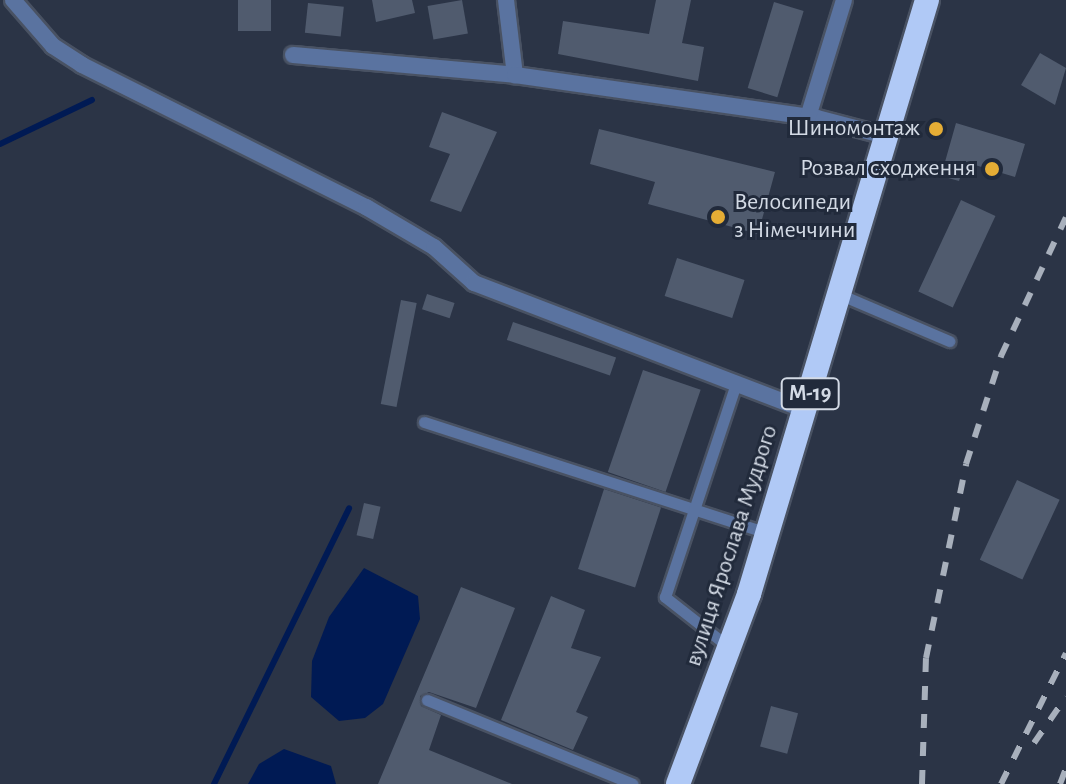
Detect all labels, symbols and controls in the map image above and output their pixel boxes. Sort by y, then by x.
place label: Шиномонтаж [787,115,920,143]
marker: Шиномонтаж [927,120,945,138]
place label: Розвал сходження [800,155,976,183]
marker: Розвал сходження [983,160,1001,178]
place label: Велосипеди з Німеччини [734,189,855,245]
marker: Велосипеди з Німеччини [709,208,727,226]
road number: М-19 [780,376,840,412]
street label: вулиця Ярослава Мудрого [679,422,785,670]

